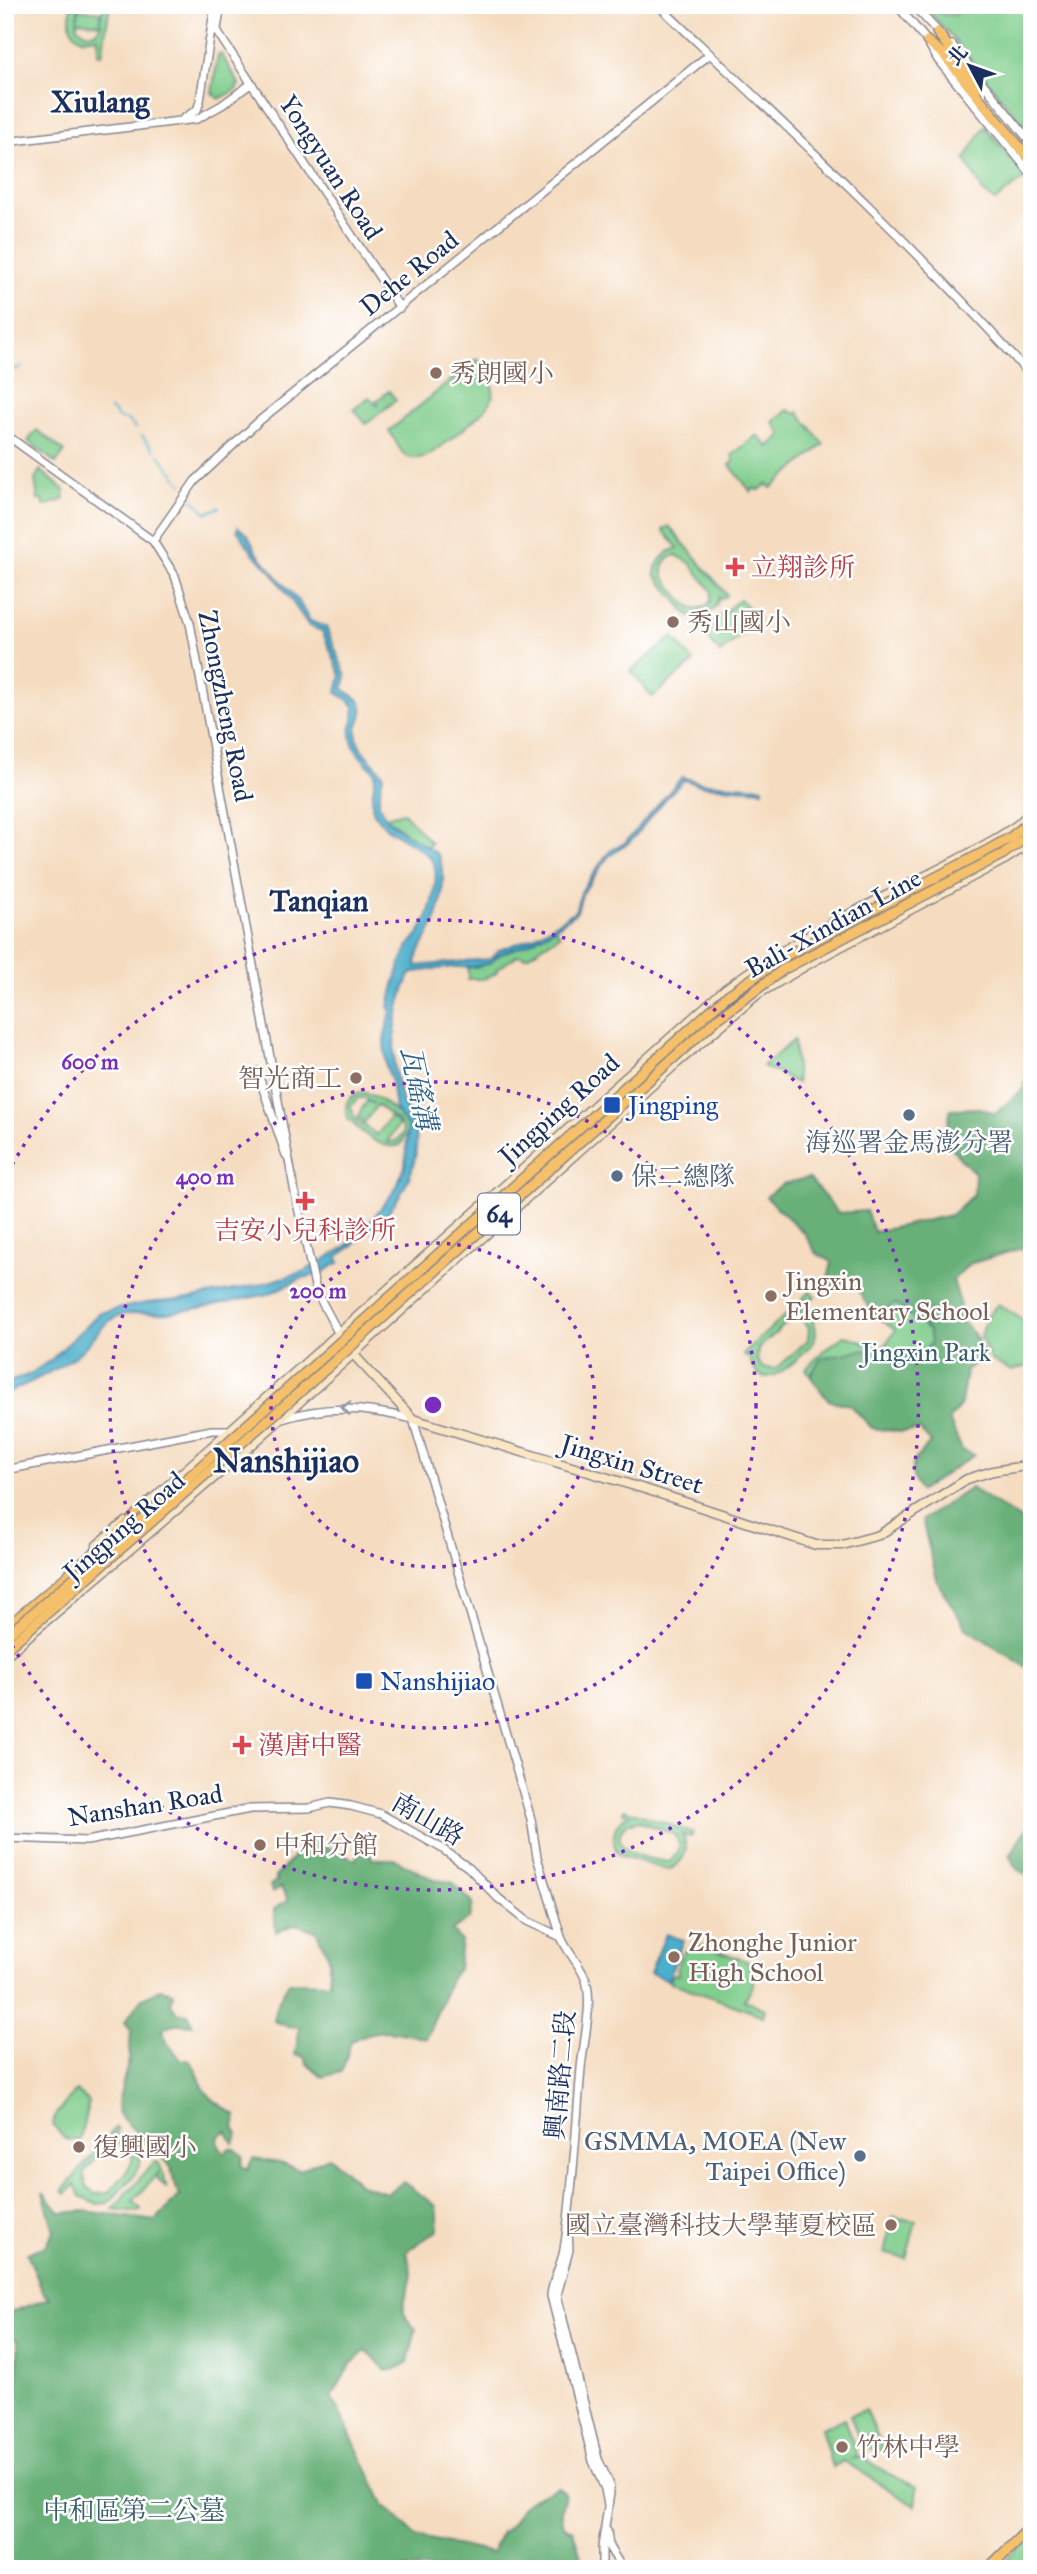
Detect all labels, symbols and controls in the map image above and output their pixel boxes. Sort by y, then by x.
north arrow [936,32,1006,102]
text: 北 [943,40,972,70]
district label: Xiulang [50,84,150,120]
street label: Yongyuan Road [272,89,390,245]
street label: Dehe Road [353,224,465,322]
place label: 秀朗國小 [450,357,554,389]
marker: 秀朗國小 [428,365,444,381]
place label: 立翔診所 [751,551,855,583]
marker: 立翔診所 [725,557,745,577]
place label: 秀山國小 [687,606,791,638]
street label: Zhongzheng Road [192,607,260,805]
marker: 秀山國小 [665,614,681,630]
street label: Bali-Xindian Line [739,861,927,985]
district label: Tanqian [269,883,369,919]
water label: 瓦磘溝 [393,1043,446,1137]
street label: Jingping Road [490,1047,626,1173]
text: 600 m [61,1049,119,1075]
place label: 智光商工 [238,1062,342,1094]
marker: 智光商工 [348,1070,364,1086]
place label: Jingping [625,1089,719,1121]
marker: Jingping [602,1095,622,1115]
marker: 海巡署金馬澎分署 [901,1107,917,1123]
place label: 海巡署金馬澎分署 [805,1126,1013,1158]
place label: 保二總隊 [631,1160,735,1192]
text: 400 m [176,1164,235,1190]
marker: 保二總隊 [609,1168,625,1184]
marker: 吉安小兒科診所 [295,1191,315,1211]
road number: 64 [478,1194,520,1234]
place label: 吉安小兒科診所 [214,1214,396,1246]
place label: Jingxin Elementary School [782,1265,989,1327]
text: 200 m [290,1278,347,1304]
marker: Jingxin Elementary School [763,1288,779,1304]
park label: Jingxin Park [858,1336,992,1368]
centre of rings [421,1393,445,1417]
one-way arrow [340,1401,351,1416]
street label: Jingxin Street [554,1426,707,1501]
district label: Nanshijiao [213,1441,359,1481]
street label: Jingping Road [54,1464,192,1590]
place label: Nanshijiao [380,1665,495,1697]
marker: Nanshijiao [354,1671,374,1691]
place label: 漢唐中醫 [258,1729,362,1761]
marker: 漢唐中醫 [232,1735,252,1755]
street label: Nanshan Road [65,1777,225,1833]
street label: 南山路 [386,1786,470,1852]
place label: 中和分館 [274,1829,378,1861]
marker: 中和分館 [252,1837,268,1853]
place label: Zhonghe Junior High School [688,1926,857,1988]
marker: Zhonghe Junior High School [666,1949,682,1965]
street label: 興南路二段 [538,2009,582,2141]
place label: GSMMA, MOEA (New Taipei Office) [584,2125,847,2187]
place label: 復興國小 [93,2131,197,2163]
marker: 復興國小 [71,2139,87,2155]
marker: GSMMA, MOEA (New Taipei Office) [852,2148,868,2164]
place label: 國立臺灣科技大學華夏校區 [565,2209,877,2241]
marker: 國立臺灣科技大學華夏校區 [883,2217,899,2233]
place label: 竹林中學 [856,2431,960,2463]
marker: 竹林中學 [834,2439,850,2455]
park label: 中和區第二公墓 [43,2494,225,2526]

